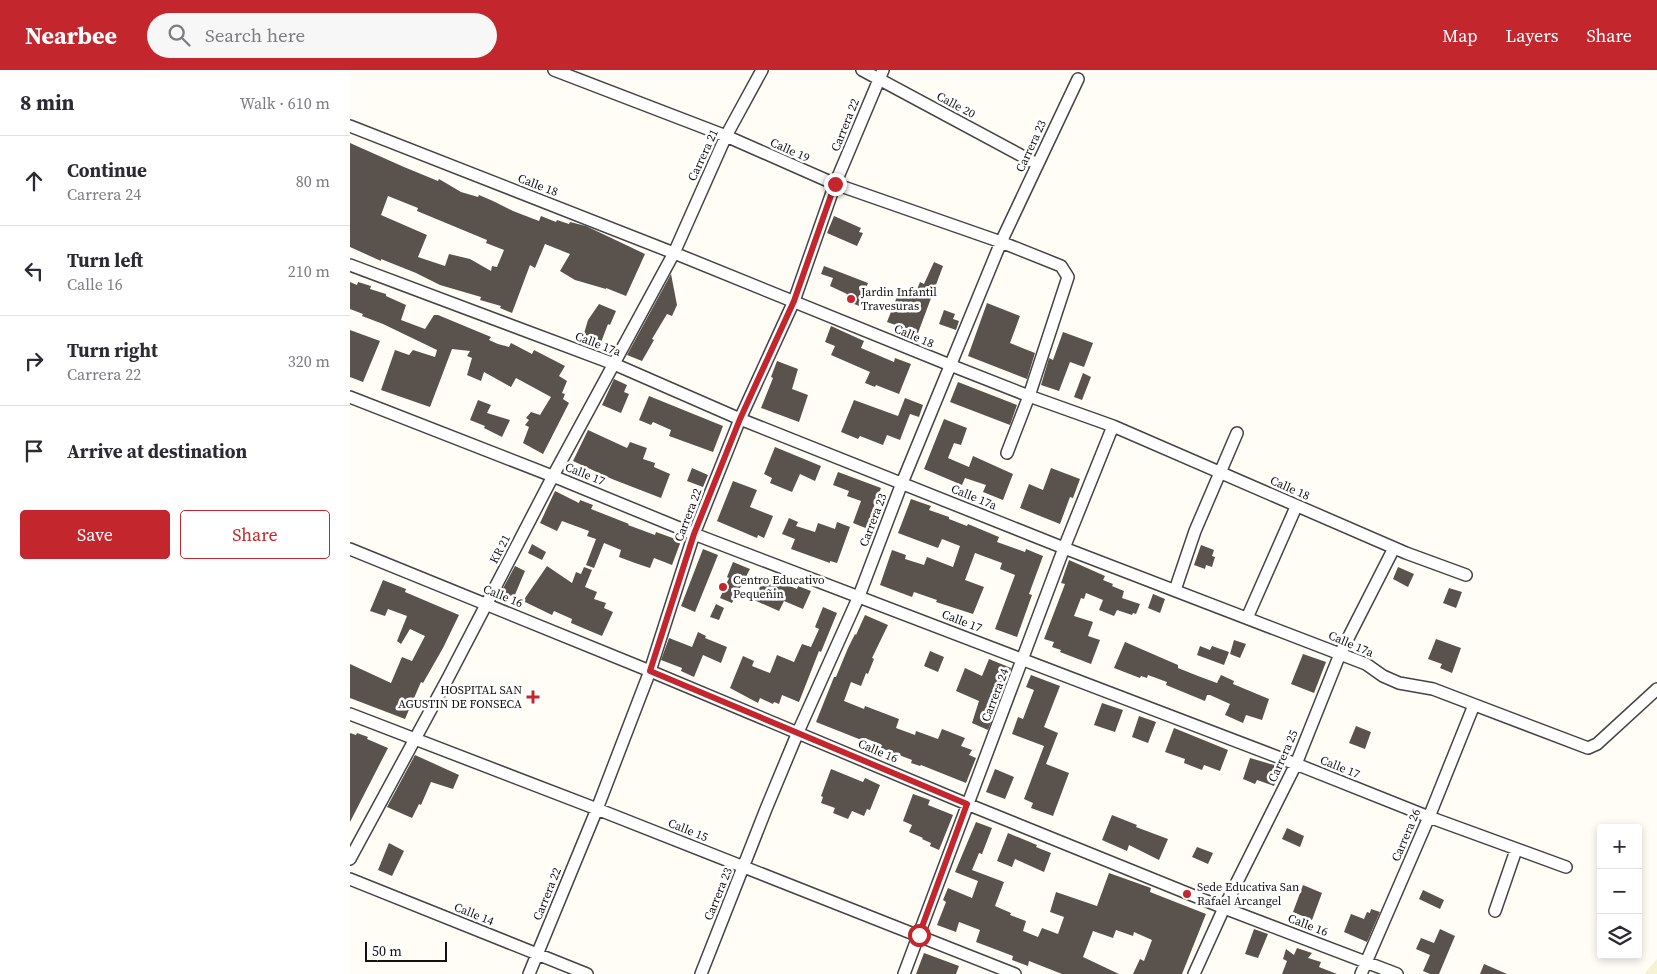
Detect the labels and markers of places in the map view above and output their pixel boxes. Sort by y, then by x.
place label: Jardin Infantil Travesuras [860,284,937,314]
marker: Jardin Infantil Travesuras [845,293,857,305]
place label: Centro Educativo Pequeñin [733,572,825,602]
marker: Centro Educativo Pequeñin [717,581,729,593]
place label: HOSPITAL SAN AGUSTIN DE FONSECA [398,682,522,712]
marker: HOSPITAL SAN AGUSTIN DE FONSECA [526,690,540,704]
place label: Sede Educativa San Rafael Arcangel [1197,879,1299,909]
marker: Sede Educativa San Rafael Arcangel [1181,888,1193,900]

